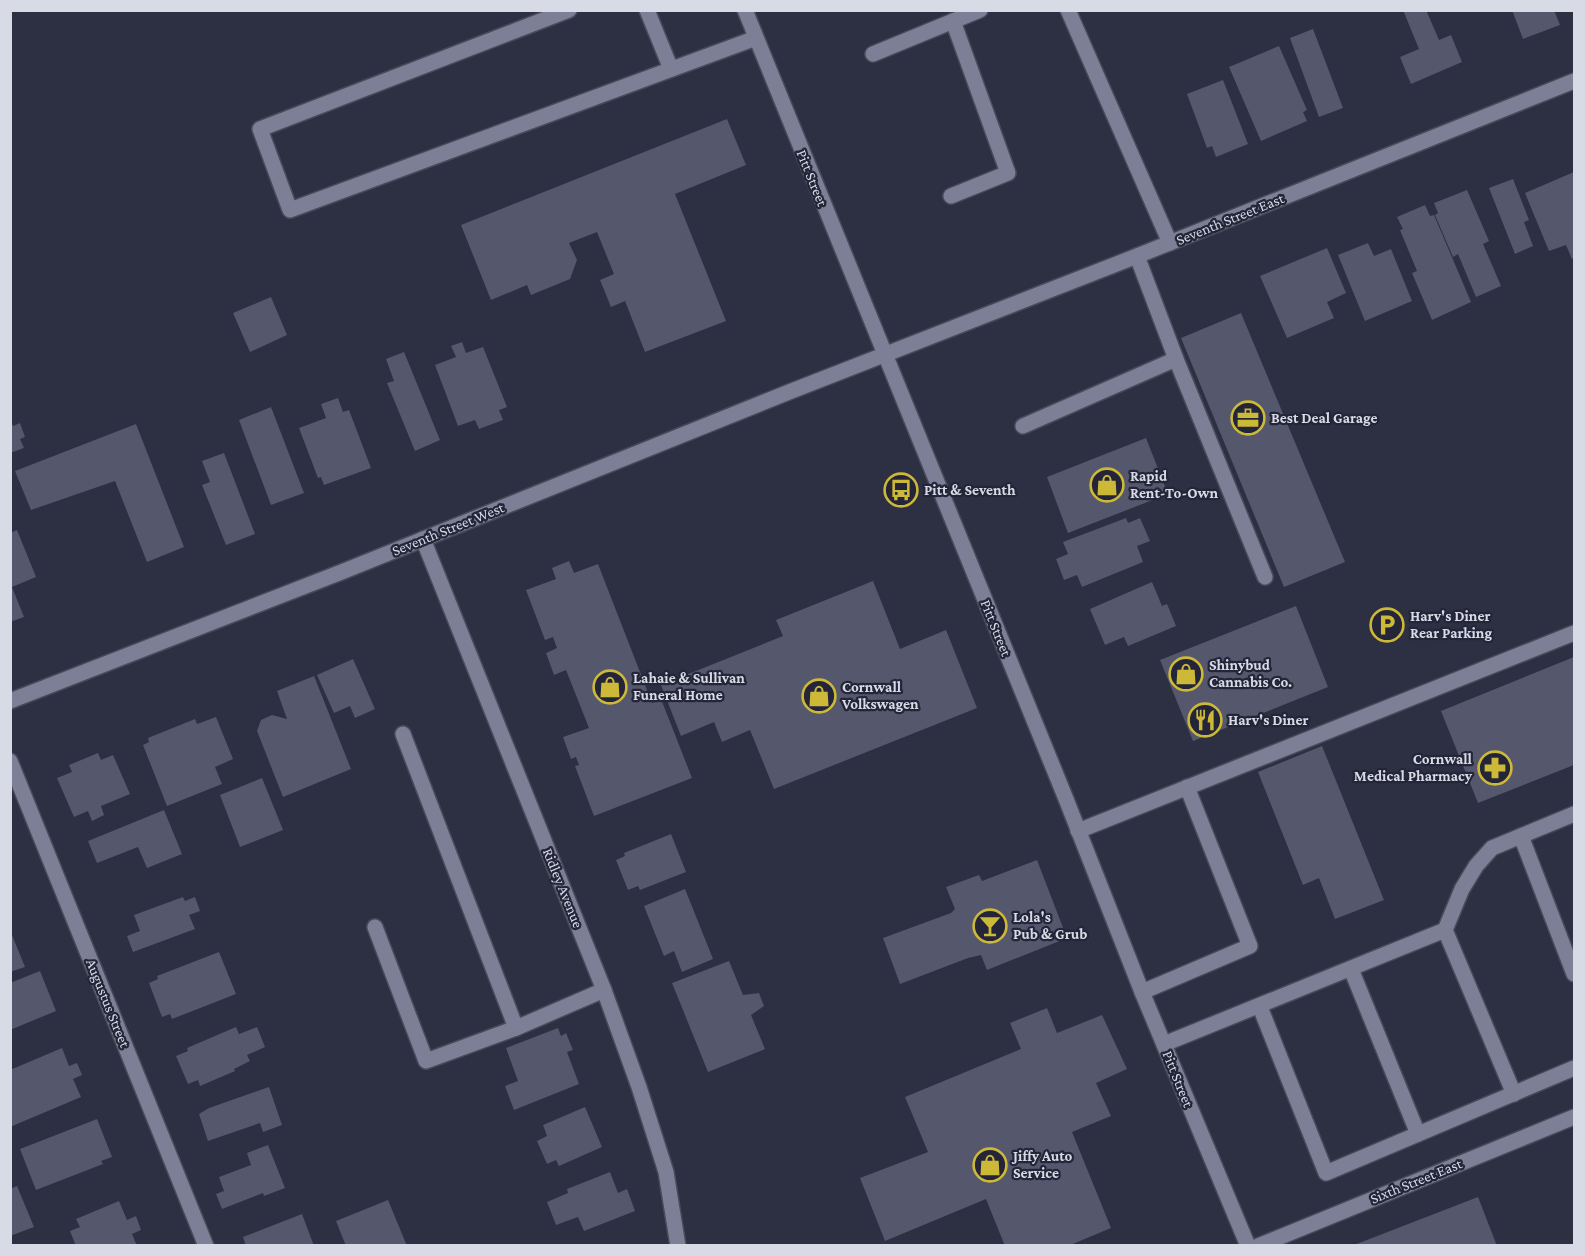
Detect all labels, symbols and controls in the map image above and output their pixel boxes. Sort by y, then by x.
street label: Pitt Street [793,147,831,209]
street label: Seventh Street East [1174,190,1287,248]
office icon: Best Deal Garage [1230,400,1266,436]
place label: Best Deal Garage [1271,410,1378,426]
shop icon: Rapid Rent-To-Own [1089,467,1125,503]
place label: Rapid Rent-To-Own [1130,468,1219,501]
bus stop icon: Pitt & Seventh [883,472,919,508]
place label: Pitt & Seventh [924,482,1016,498]
street label: Seventh Street West [390,499,507,559]
street label: Pitt Street [977,597,1015,659]
parking icon: Harv's Diner Rear Parking [1369,607,1405,643]
place label: Harv's Diner Rear Parking [1410,608,1492,641]
shop icon: Shinybud Cannabis Co. [1168,656,1204,692]
place label: Shinybud Cannabis Co. [1209,657,1292,690]
shop icon: Lahaie & Sullivan Funeral Home [592,669,628,705]
place label: Lahaie & Sullivan Funeral Home [633,670,745,703]
shop icon: Cornwall Volkswagen [801,678,837,714]
place label: Cornwall Volkswagen [841,679,919,712]
restaurant icon: Harv's Diner [1187,702,1223,738]
place label: Harv's Diner [1228,712,1308,728]
pharmacy icon: Cornwall Medical Pharmacy [1477,750,1513,786]
place label: Cornwall Medical Pharmacy [1354,751,1473,784]
street label: Ridley Avenue [539,846,586,931]
bar icon: Lola's Pub & Grub [972,908,1008,944]
place label: Lola's Pub & Grub [1013,909,1087,942]
street label: Augustus Street [82,956,133,1051]
street label: Pitt Street [1159,1048,1197,1110]
shop icon: Jiffy Auto Service [972,1147,1008,1183]
place label: Jiffy Auto Service [1011,1148,1072,1181]
street label: Sixth Street East [1368,1155,1465,1207]

